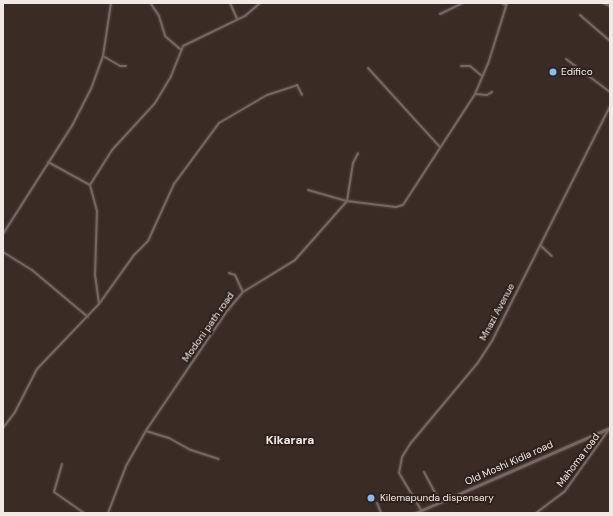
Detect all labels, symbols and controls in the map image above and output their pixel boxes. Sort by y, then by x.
place label: Edifico [561,66,593,78]
marker: Edifico [548,67,558,77]
street label: Mnazi Avenue [477,281,517,343]
street label: Modoni path road [179,290,237,364]
street label: Mahoma road [554,431,602,489]
district label: Kikarara [266,434,314,448]
street label: Old Moshi Kidia road [463,438,555,488]
marker: Kilemapunda dispensary [365,492,377,504]
place label: Kilemapunda dispensary [380,492,494,504]

